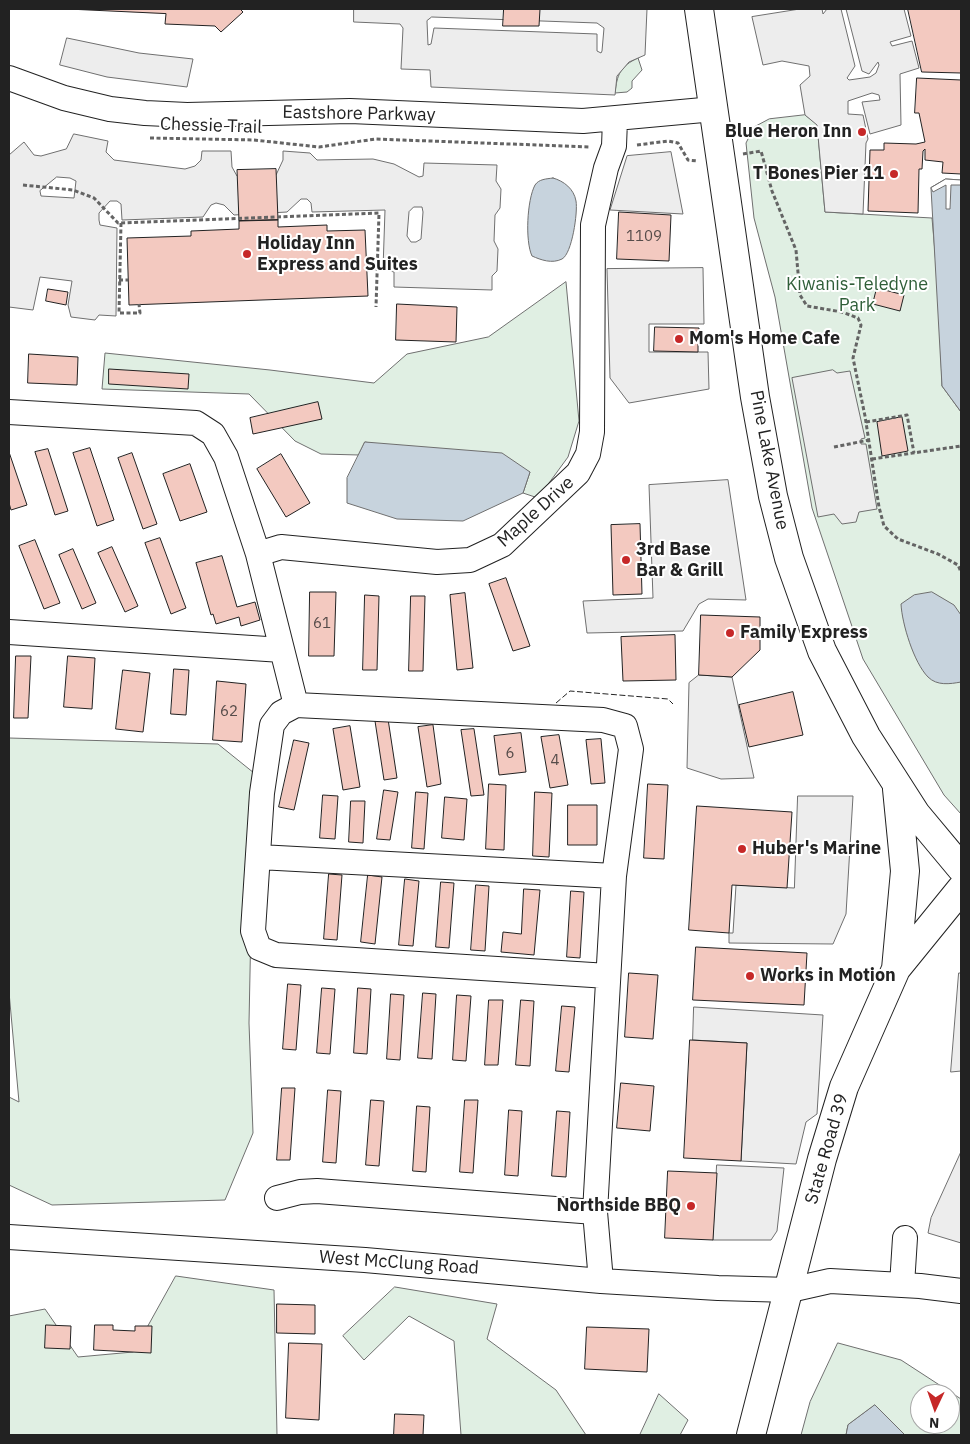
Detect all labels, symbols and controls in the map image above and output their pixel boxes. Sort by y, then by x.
street label: Eastshore Parkway [282,102,436,126]
street label: Chessie Trail [159,113,263,139]
place label: Blue Heron Inn [725,121,852,143]
marker: Blue Heron Inn [856,126,868,138]
place label: T Bones Pier 11 [753,163,884,185]
marker: T Bones Pier 11 [888,168,900,180]
house number: 1109 [626,228,662,246]
place label: Holiday Inn Express and Suites [257,233,418,276]
marker: Holiday Inn Express and Suites [241,248,253,260]
park label: Kiwanis-Teledyne Park [786,274,928,316]
place label: Mom's Home Cafe [689,328,840,350]
marker: Mom's Home Cafe [673,333,685,345]
street label: Pine Lake Avenue [745,388,793,532]
street label: Maple Drive [493,472,579,552]
place label: 3rd Base Bar & Grill [636,539,723,582]
marker: 3rd Base Bar & Grill [620,554,632,566]
house number: 61 [313,615,331,633]
place label: Family Express [740,622,868,644]
marker: Family Express [724,627,736,639]
house number: 62 [220,703,238,721]
house number: 6 [506,745,514,763]
house number: 4 [551,752,559,770]
place label: Huber's Marine [752,838,881,860]
marker: Huber's Marine [736,843,748,855]
place label: Works in Motion [760,965,896,987]
marker: Works in Motion [744,970,756,982]
street label: State Road 39 [801,1091,853,1207]
place label: Northside BBQ [556,1195,681,1217]
marker: Northside BBQ [685,1200,697,1212]
street label: West McClung Road [318,1247,480,1279]
north arrow [910,1384,960,1434]
text: N [929,1414,940,1432]

